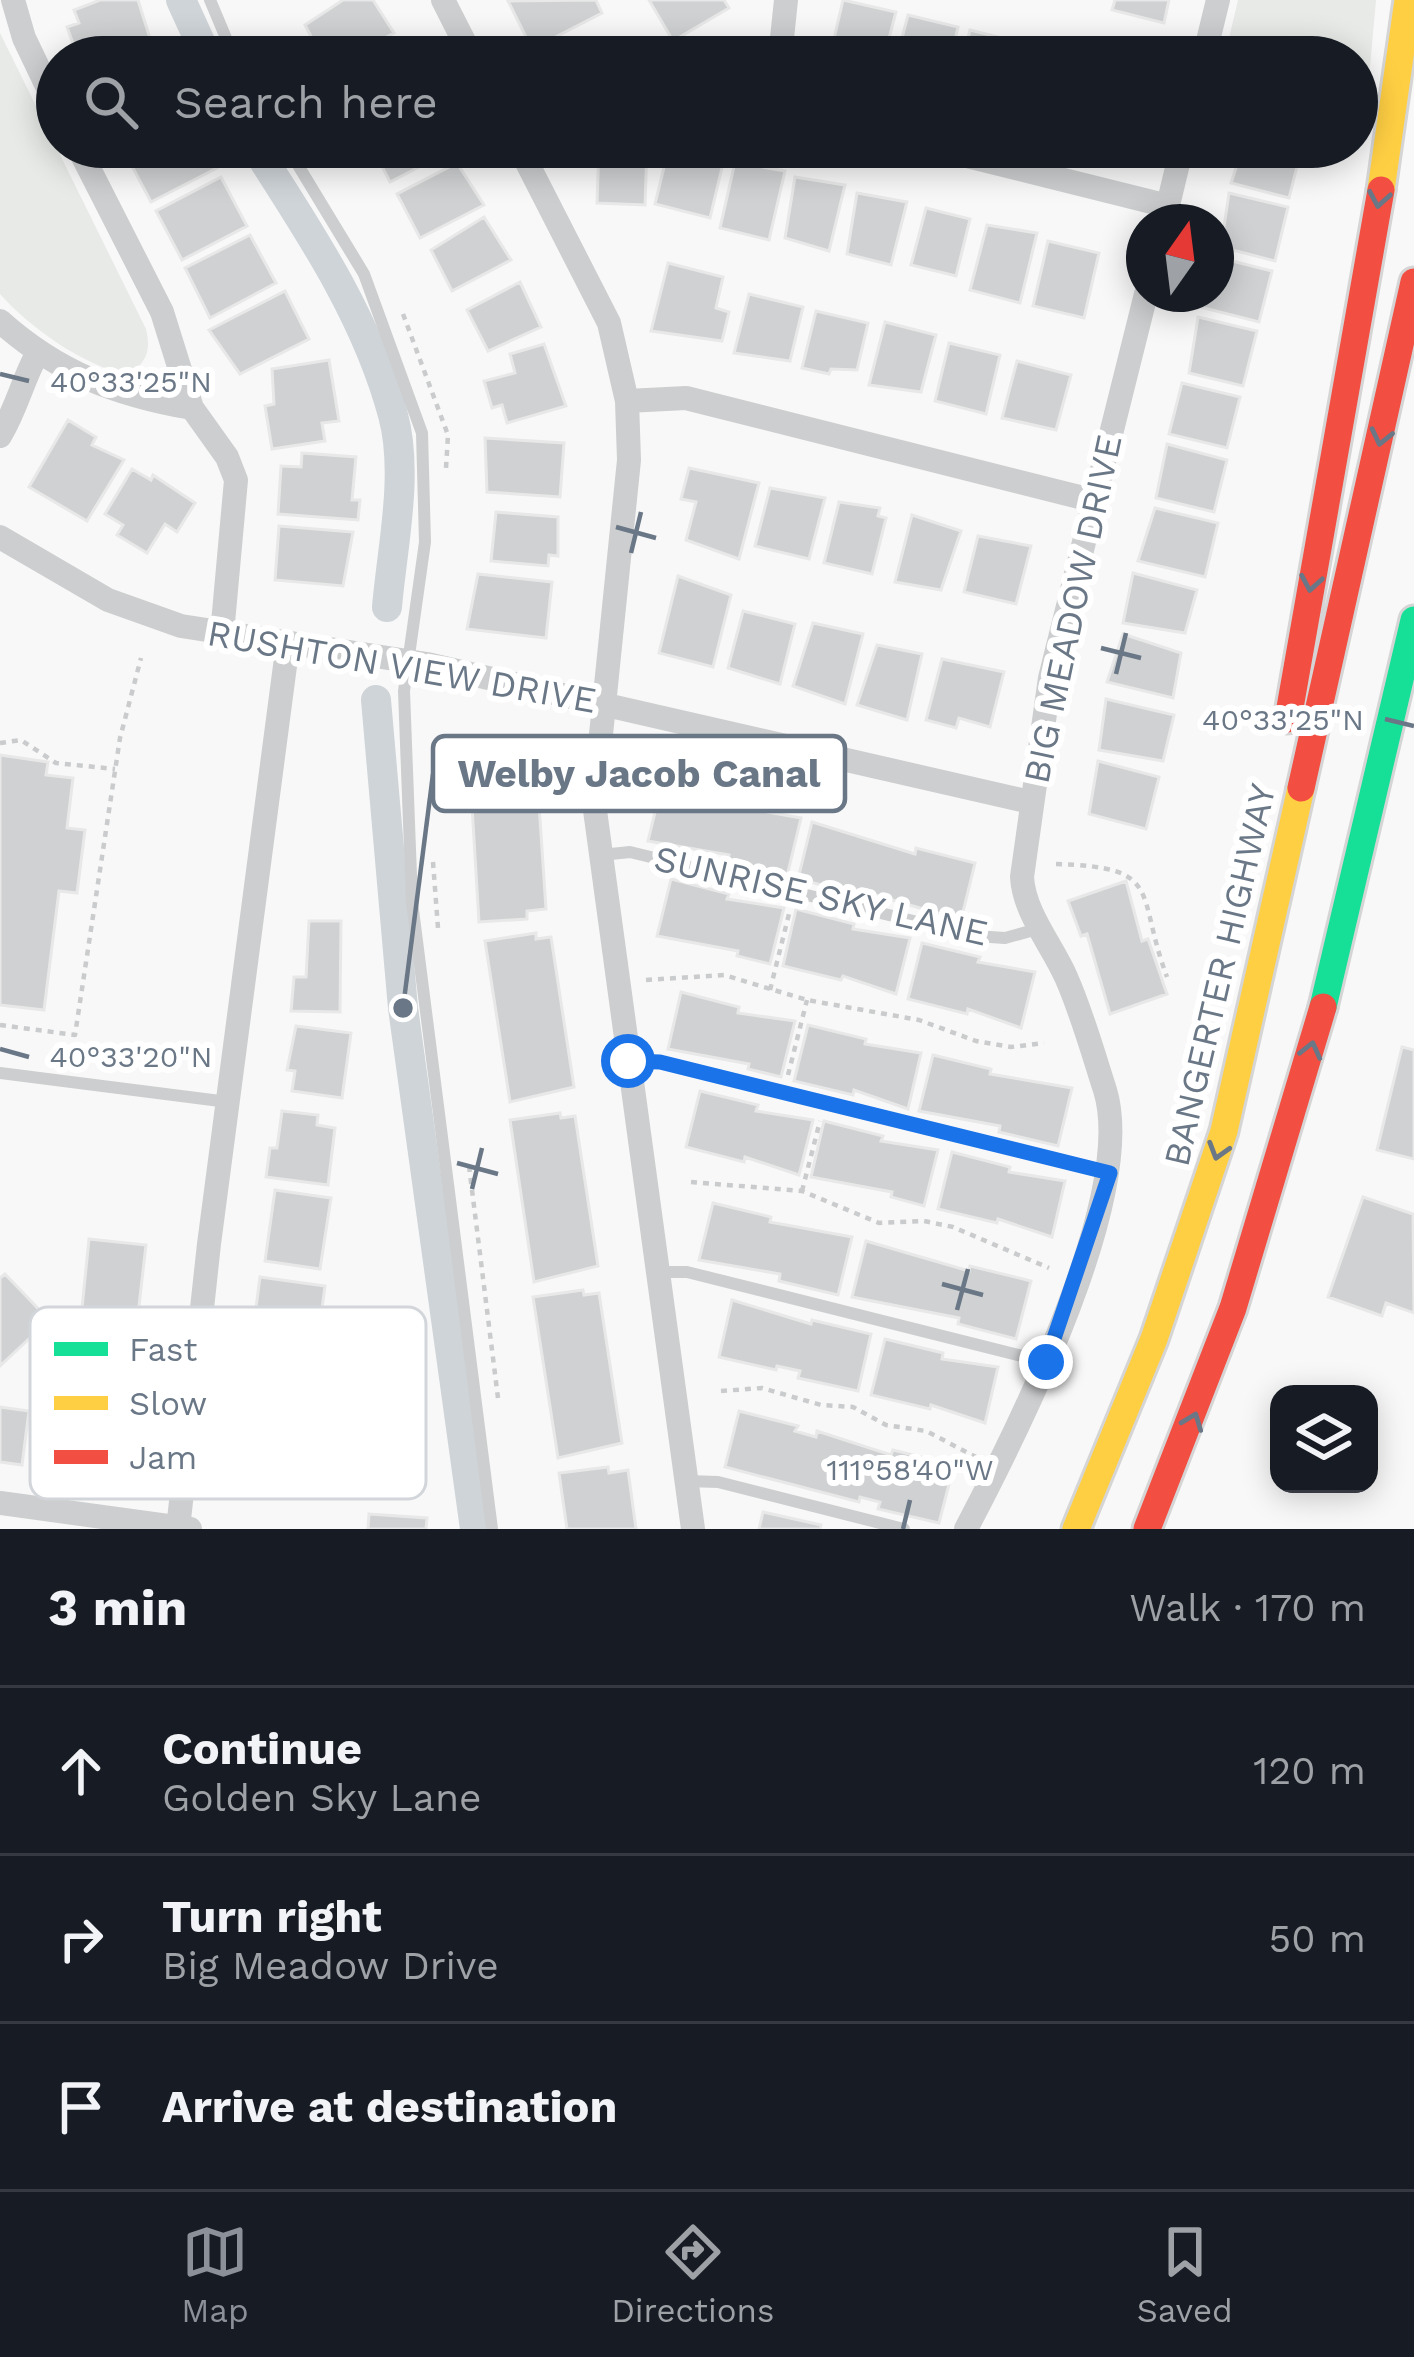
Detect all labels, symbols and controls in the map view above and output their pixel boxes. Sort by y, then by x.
search box [36,36,1378,168]
icon: search [78,69,144,135]
text: Search here [174,76,438,129]
one-way arrow [1367,189,1393,209]
north arrow [1126,204,1234,312]
text: 40°33'25"N [50,364,212,399]
one-way arrow [1369,427,1394,447]
street label: BIG MEADOW DRIVE [1016,431,1130,787]
one-way arrow [1300,573,1325,593]
street label: RUSHTON VIEW DRIVE [204,612,600,722]
text: 40°33'25"N [1202,702,1364,737]
callout: Welby Jacob Canal [433,736,845,811]
text: Welby Jacob Canal [457,751,821,796]
street label: BANGERTER HIGHWAY [1156,779,1285,1170]
street label: SUNRISE SKY LANE [650,837,992,955]
route start [601,1034,655,1088]
text: 40°33'20"N [49,1039,213,1074]
one-way arrow [1297,1040,1322,1060]
one-way arrow [1207,1140,1232,1161]
legend [30,1307,426,1499]
text: Fast [129,1330,198,1369]
route end [1019,1335,1073,1389]
text: Slow [129,1384,207,1423]
map controls [1270,1385,1378,1493]
button: layers [1270,1385,1378,1493]
one-way arrow [1178,1412,1203,1433]
text: Jam [129,1438,197,1477]
text: 111°58'40"W [826,1452,994,1487]
text: 3 min [48,1578,187,1637]
text: Walk · 170 m [1129,1585,1366,1630]
text: Continue [162,1722,362,1775]
icon: ahead [48,1738,114,1804]
text: 120 m [1253,1748,1366,1793]
text: Golden Sky Lane [162,1775,482,1820]
text: Turn right [162,1890,382,1943]
icon: right [48,1906,114,1972]
text: 50 m [1269,1916,1366,1961]
text: Big Meadow Drive [162,1943,499,1988]
icon: arrive [48,2074,114,2140]
text: Arrive at destination [162,2080,617,2133]
tab: Map [181,2219,249,2330]
tab: Directions [611,2219,774,2330]
tab: Saved [1137,2219,1233,2330]

